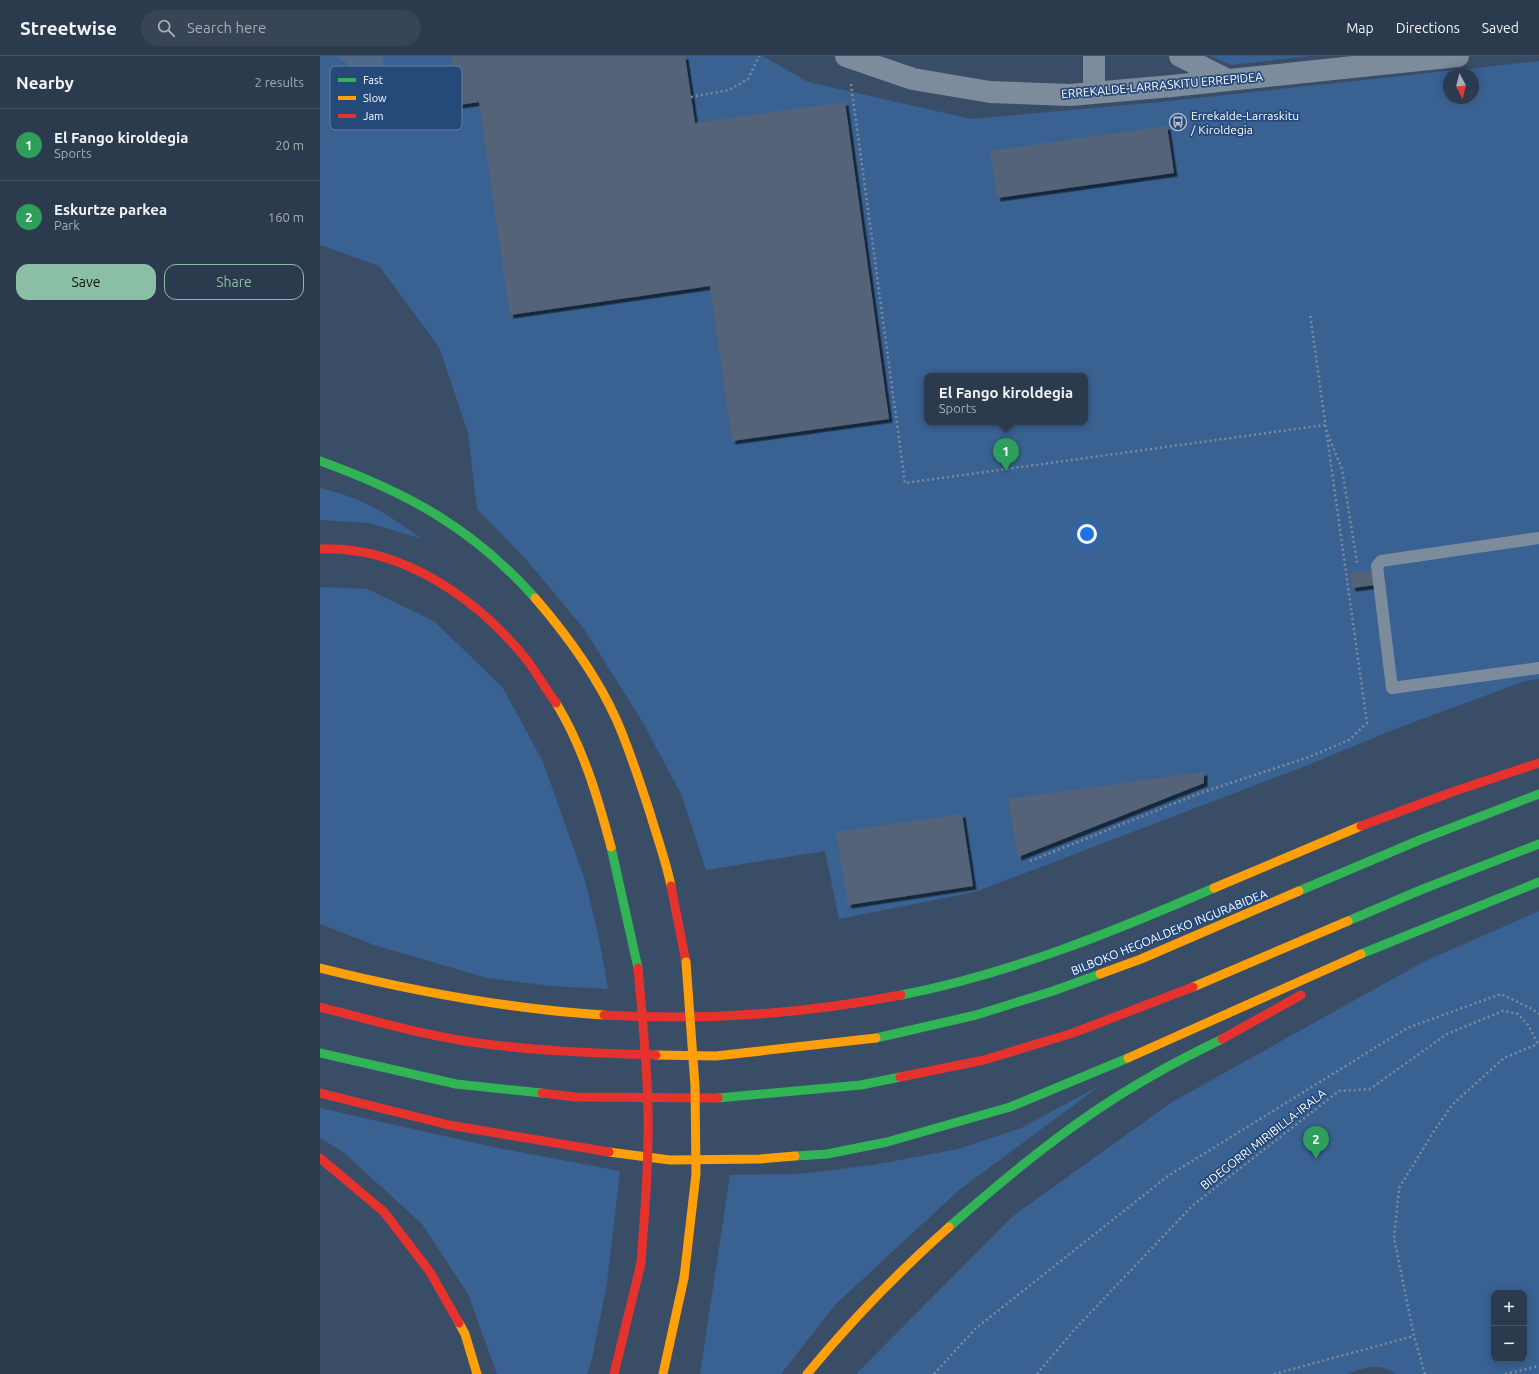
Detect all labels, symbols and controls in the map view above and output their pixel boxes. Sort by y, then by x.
search box [141,10,421,46]
text: Streetwise [20,17,117,39]
icon: search [155,17,177,39]
text: Search here [187,19,266,36]
text: Map [1346,20,1374,36]
text: Directions [1396,20,1460,36]
text: Saved [1482,20,1519,36]
legend [330,66,462,130]
north arrow [1443,68,1479,104]
street label: ERREKALDE-LARRASKITU ERREPIDEA [1061,70,1264,100]
text: Nearby [16,73,74,92]
text: Fast [363,74,384,86]
text: 2 results [254,75,304,89]
text: Slow [363,92,387,104]
place label: Errekalde-Larraskitu / Kiroldegia [1190,109,1299,136]
text: Jam [363,110,384,122]
bus stop icon: Errekalde-Larraskitu / Kiroldegia [1168,112,1188,132]
text: El Fango kiroldegia [54,129,188,146]
text: 1 [25,138,33,152]
text: 20 m [275,138,304,152]
text: Sports [54,146,92,160]
text: Eskurtze parkea [54,201,167,218]
text: 2 [25,210,33,224]
text: 160 m [268,210,304,224]
text: Park [54,218,80,232]
button: Save [16,264,156,300]
button: Share [164,264,304,300]
popup [924,373,1088,425]
text: El Fango kiroldegia [939,384,1073,401]
text: Sports [939,401,977,415]
pin: 1 [993,438,1019,471]
your location [1077,524,1097,544]
street label: BILBOKO HEGOALDEKO INGURABIDEA [1069,887,1269,977]
street label: BIDEGORRI MIRIBILLA-IRALA [1198,1086,1328,1192]
pin: 2 [1303,1126,1329,1159]
map controls [1491,1290,1527,1362]
button: + [1491,1290,1527,1326]
button: − [1491,1326,1527,1362]

